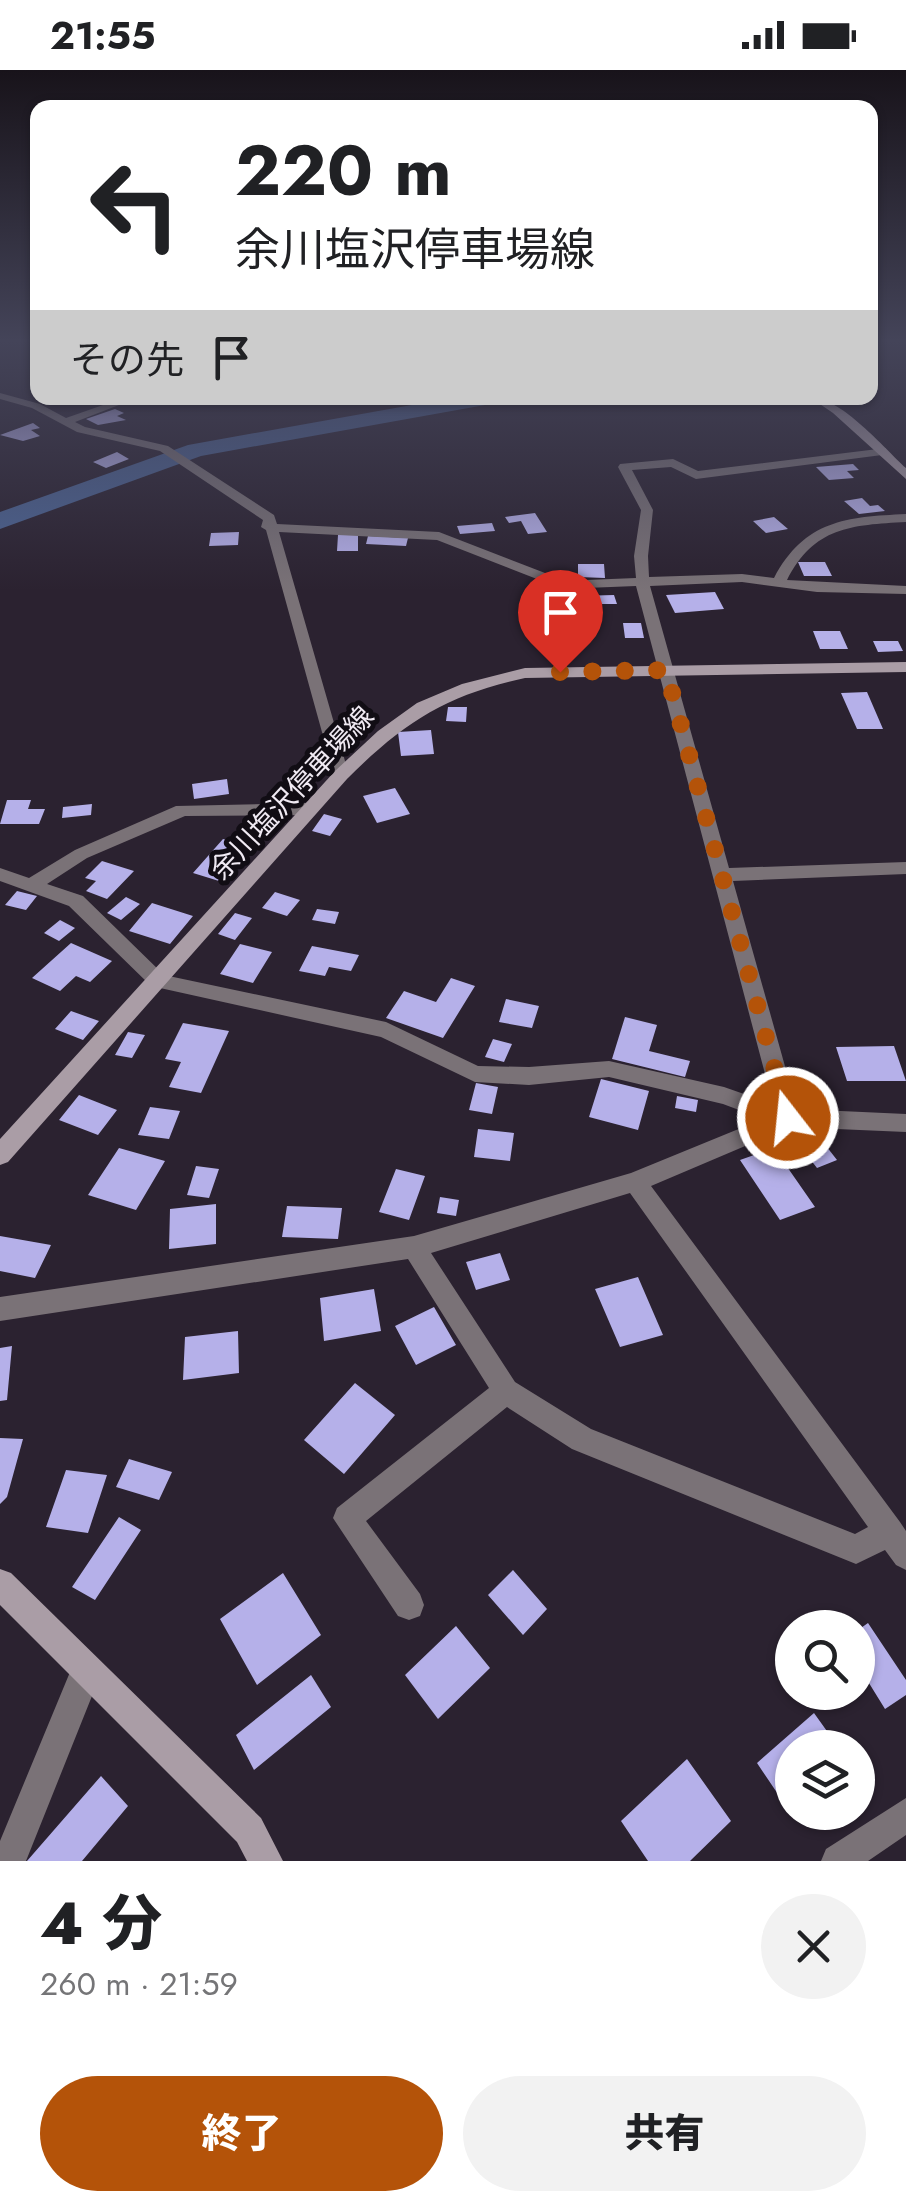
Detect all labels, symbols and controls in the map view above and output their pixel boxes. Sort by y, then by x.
text: 21:55 [50,8,156,63]
text: 220 m [235,120,452,221]
icon: left [70,140,200,270]
text: 余川塩沢停車場線 [235,217,595,282]
icon: arrive [204,330,259,385]
text: その先 [70,332,184,387]
pin [518,570,603,673]
icon: arrive [533,585,588,640]
street label: 余川塩沢停車場線 [201,697,383,889]
position arrow [736,1066,840,1170]
map controls [775,1610,875,1830]
button: search [775,1610,875,1710]
button: layers [775,1730,875,1830]
text: 4 分 [40,1880,162,1967]
button: close [761,1894,866,1999]
text: 260 m · 21:59 [40,1961,238,2007]
button: 終了 [40,2076,443,2191]
button: 共有 [463,2076,866,2191]

